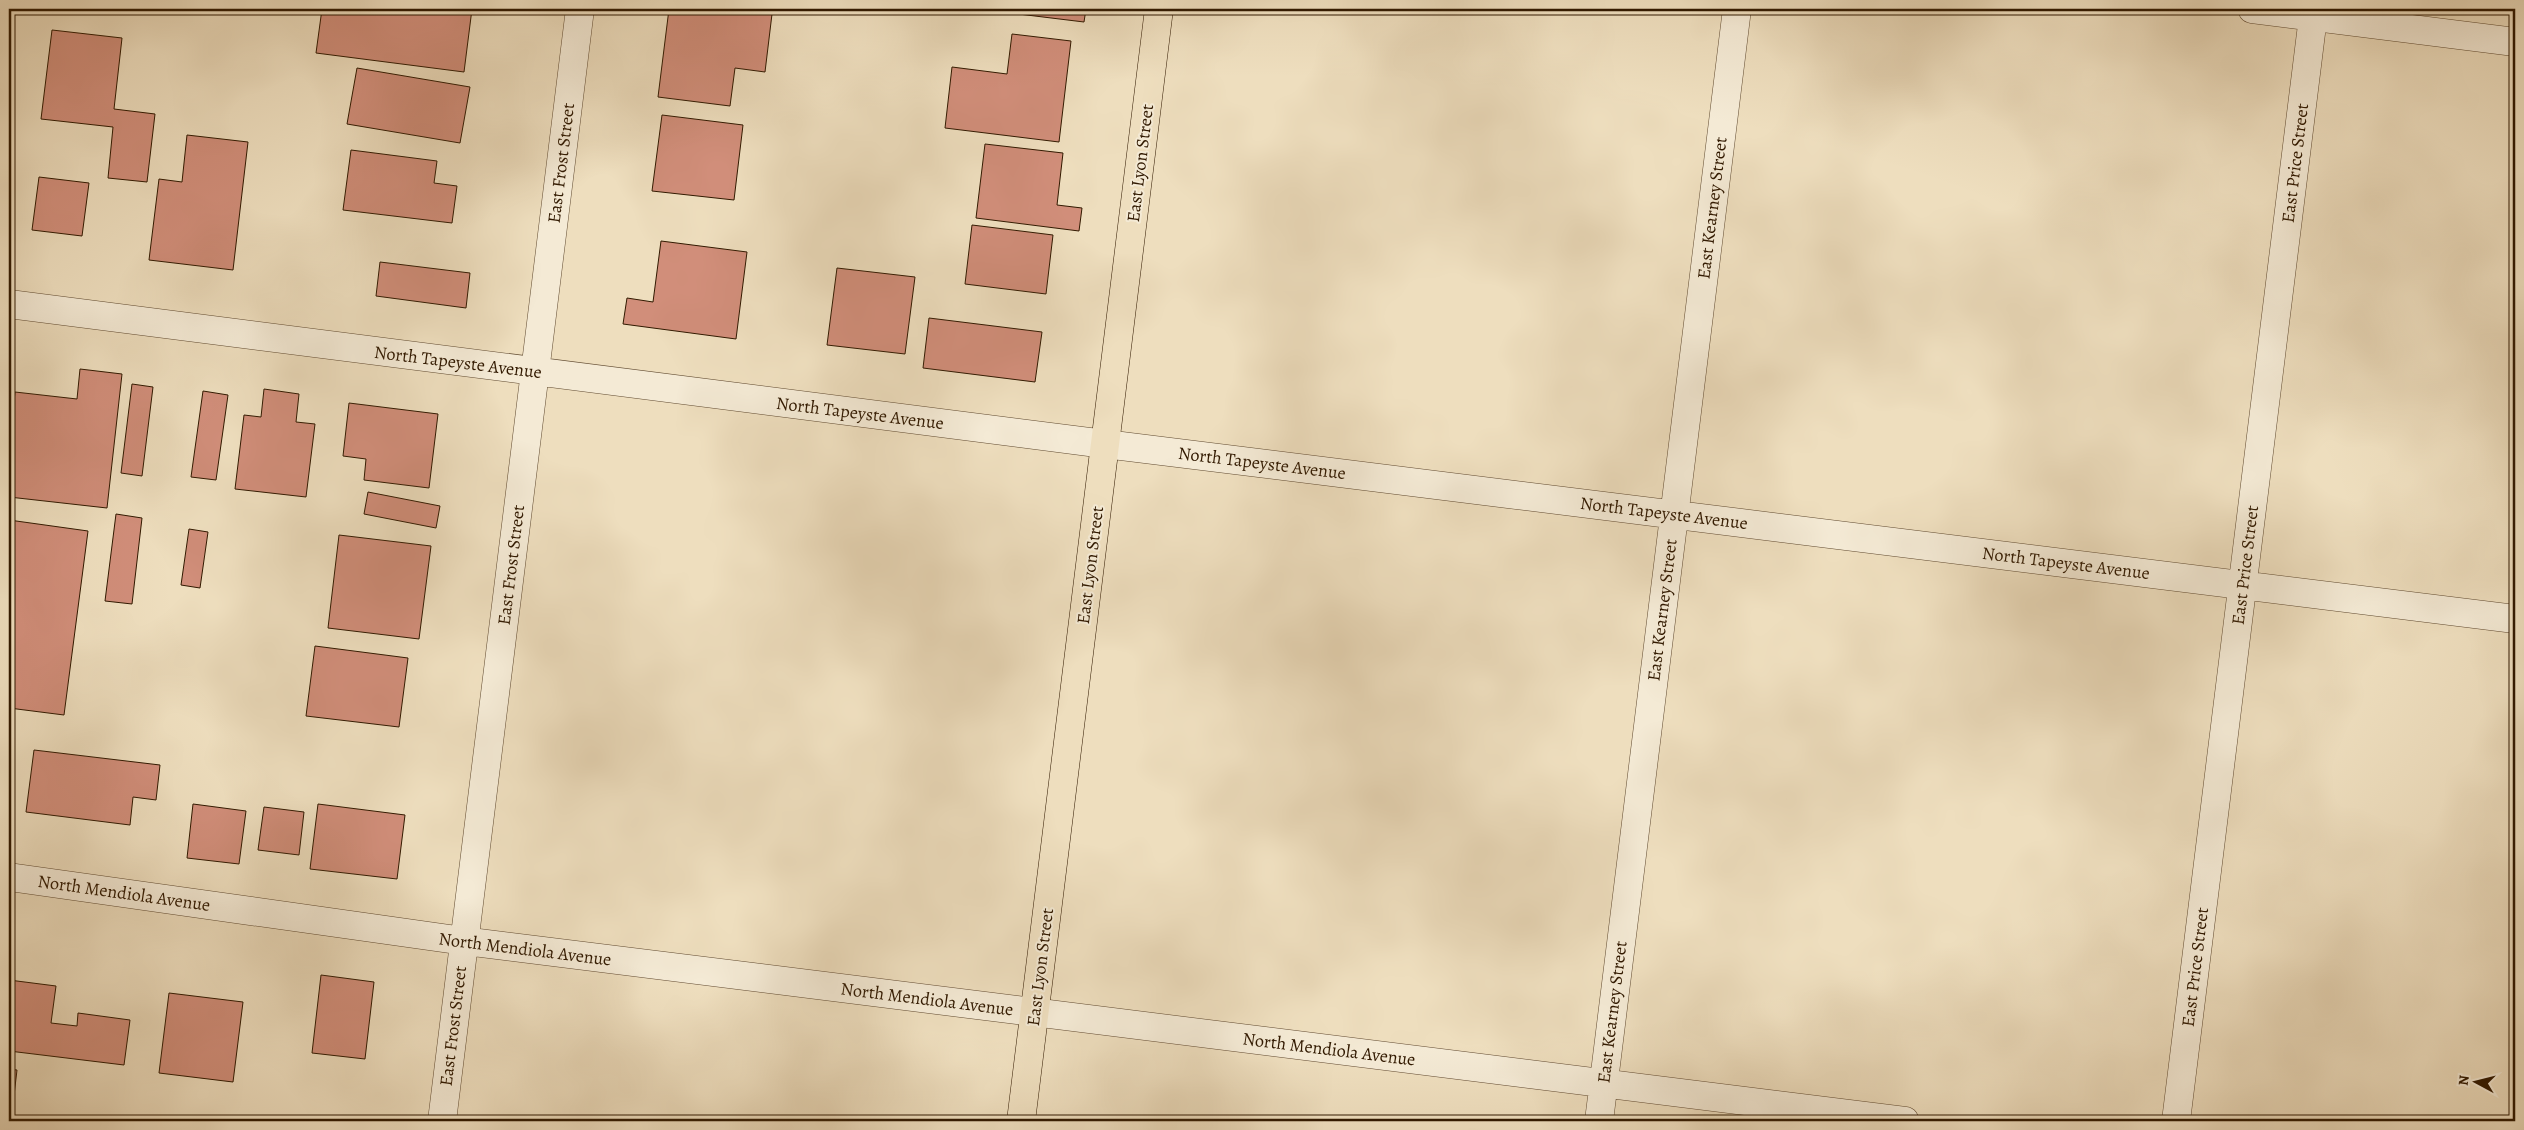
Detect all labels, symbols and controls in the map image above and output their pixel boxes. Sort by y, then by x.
street label: East Frost Street [542,101,580,224]
street label: East Price Street [2276,102,2314,224]
street label: East Lyon Street [1121,103,1159,223]
street label: East Kearney Street [1691,135,1733,281]
street label: North Tapeyste Avenue [373,340,543,384]
street label: North Tapeyste Avenue [775,391,945,435]
street label: North Tapeyste Avenue [1177,441,1347,485]
street label: North Tapeyste Avenue [1579,491,1749,535]
street label: East Frost Street [492,503,530,626]
street label: East Price Street [2226,504,2264,626]
street label: East Lyon Street [1071,505,1109,625]
street label: East Kearney Street [1641,537,1683,683]
street label: North Tapeyste Avenue [1981,541,2151,585]
street label: North Mendiola Avenue [36,869,212,917]
street label: East Price Street [2176,906,2214,1028]
street label: East Lyon Street [1021,907,1059,1027]
street label: North Mendiola Avenue [437,926,613,972]
street label: East Kearney Street [1591,939,1633,1085]
street label: East Frost Street [434,964,472,1087]
street label: North Mendiola Avenue [839,976,1015,1022]
street label: North Mendiola Avenue [1241,1026,1417,1072]
north arrow [2452,1058,2502,1108]
text: N [2454,1074,2474,1087]

